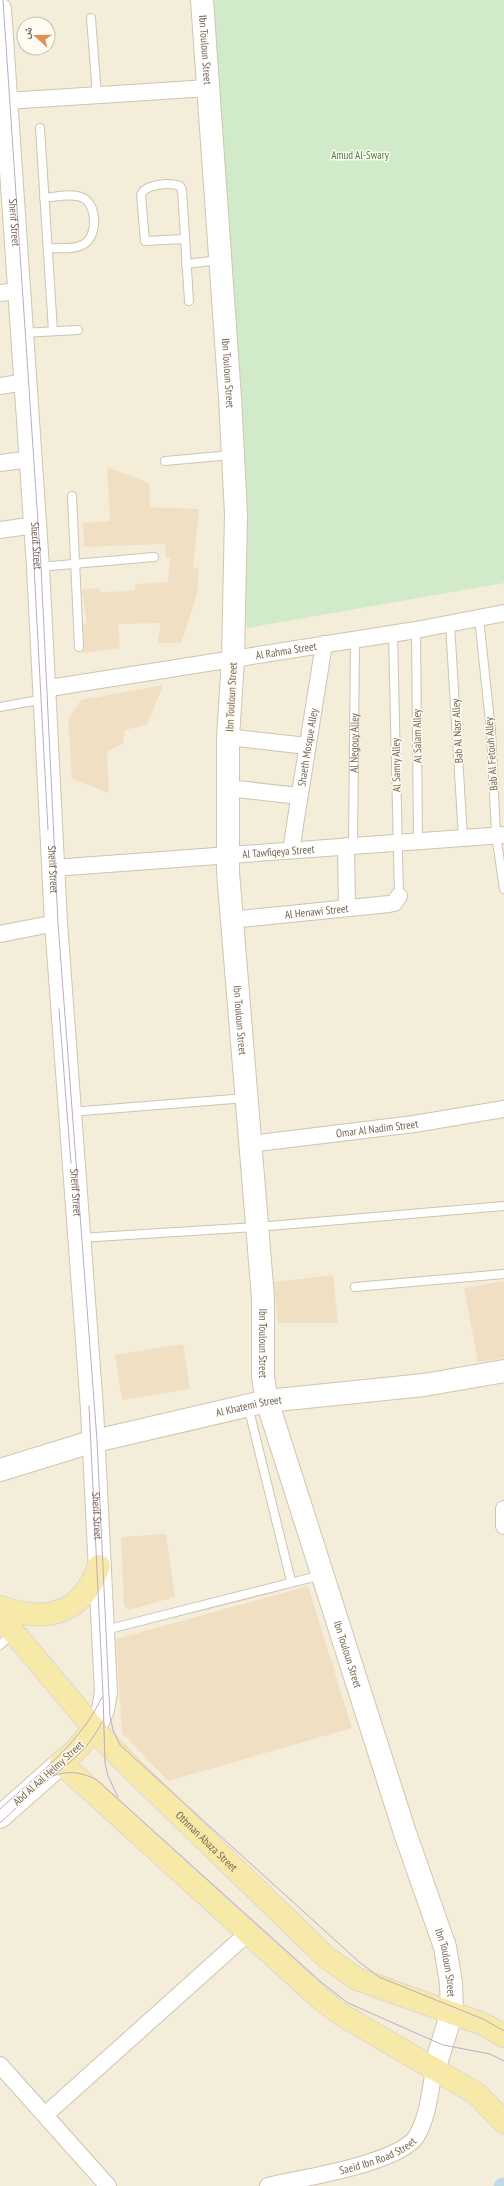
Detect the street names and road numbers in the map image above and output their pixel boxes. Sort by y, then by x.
street label: Ibn Touloun Street [196,15,215,85]
street label: Sherif Street [6,198,23,247]
street label: Ibn Touloun Street [219,338,238,408]
street label: Sherif Street [28,522,45,570]
street label: Al Rahma Street [255,639,317,662]
street label: Ibn Touloun Street [222,662,240,732]
street label: Bab Al Nasr Alley [448,698,466,764]
street label: Shaeth Mosque Alley [294,706,321,788]
street label: Al Salam Alley [410,708,424,763]
street label: Al Negouy Alley [347,712,361,773]
street label: Bab Al Fetouh Alley [481,716,501,791]
street label: Al Samry Alley [389,737,403,792]
street label: Al Tawfiqeya Street [242,842,315,861]
street label: Sherif Street [45,845,61,893]
street label: Al Henawi Street [284,901,349,921]
street label: Ibn Touloun Street [230,985,250,1055]
street label: Omar Al Nadim Street [335,1116,419,1140]
street label: Sherif Street [67,1168,85,1217]
street label: Ibn Touloun Street [256,1308,270,1378]
street label: Al Khatemi Street [214,1393,282,1420]
street label: Sherif Street [89,1492,105,1540]
street label: Ibn Touloun Street [331,1619,365,1690]
street label: Abd Al Aal Helmy Street [10,1738,86,1808]
street label: Othman Abaza Street [173,1808,240,1874]
street label: Ibn Touloun Street [432,1926,458,1997]
street label: Saeid Ibn Road Street [338,2134,419,2177]

